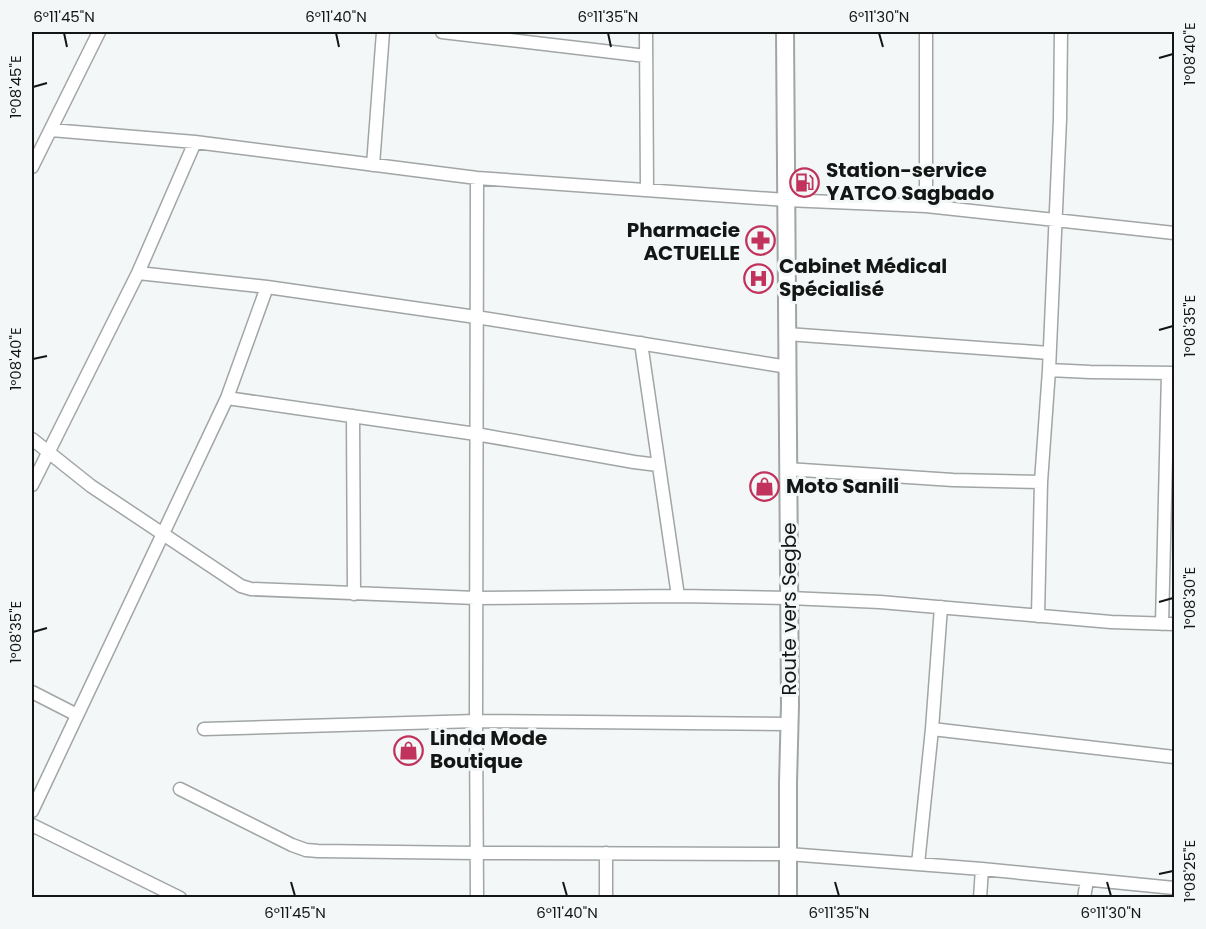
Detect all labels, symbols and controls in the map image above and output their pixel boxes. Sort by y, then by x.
text: 6°11'45"N [33,6,95,27]
text: 6°11'40"N [305,6,367,27]
text: 6°11'35"N [578,6,638,27]
text: 6°11'30"N [849,6,909,27]
text: 1°08'40"E [1179,22,1200,86]
text: 1°08'45"E [5,55,26,119]
place label: Station-service YATCO Sagbado [826,156,994,207]
fuel station icon: Station-service YATCO Sagbado [789,166,821,198]
place label: Pharmacie ACTUELLE [627,216,740,267]
pharmacy icon: Pharmacie ACTUELLE [745,225,777,257]
place label: Cabinet Médical Spécialisé [779,252,947,303]
hospital icon: Cabinet Médical Spécialisé [742,262,774,294]
text: 1°08'35"E [1179,295,1200,357]
text: 1°08'40"E [5,327,26,391]
shop icon: Moto Sanili [749,470,781,502]
place label: Moto Sanili [786,472,899,500]
street label: Route vers Segbe [775,522,803,696]
text: 1°08'30"E [1179,567,1200,629]
text: 1°08'35"E [5,601,26,663]
place label: Linda Mode Boutique [430,724,547,775]
shop icon: Linda Mode Boutique [393,734,425,766]
text: 1°08'25"E [1179,840,1200,902]
text: 6°11'45"N [264,902,326,923]
text: 6°11'40"N [536,902,598,923]
text: 6°11'35"N [809,902,869,923]
text: 6°11'30"N [1081,902,1141,923]

